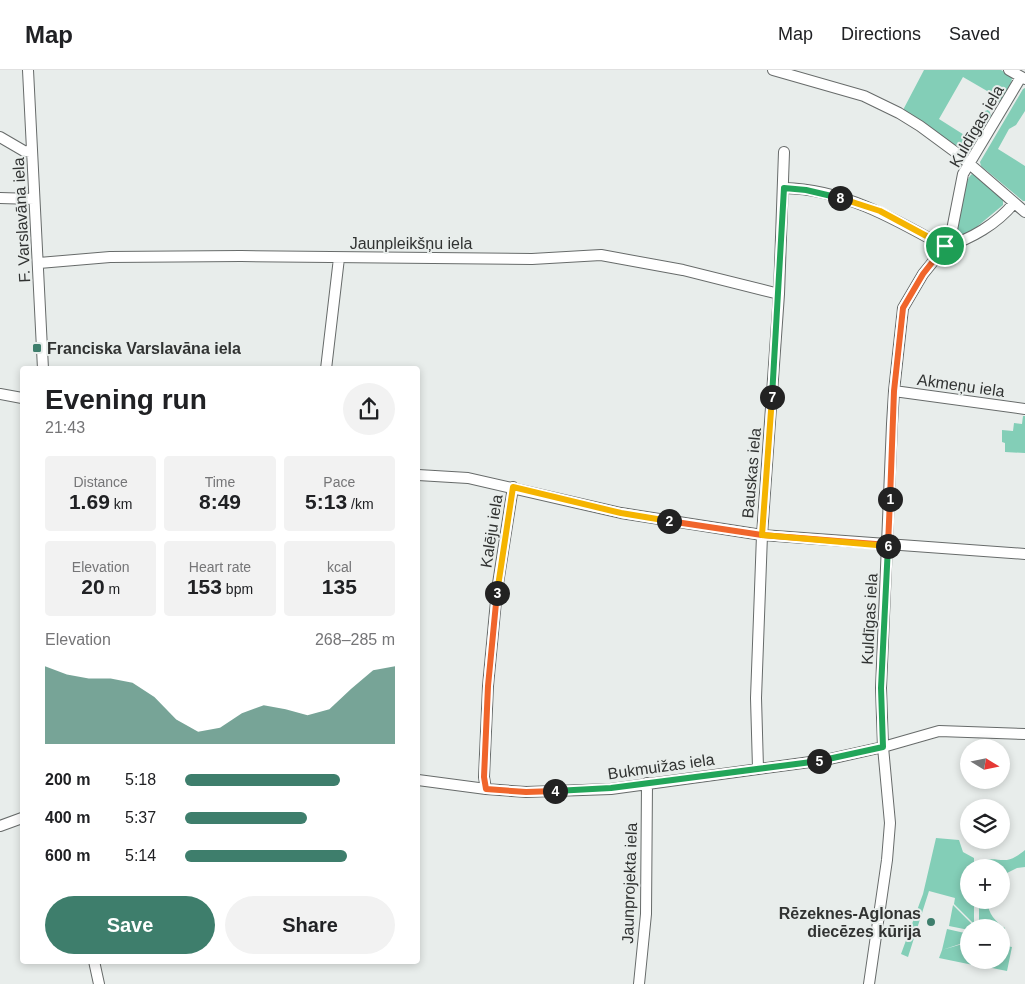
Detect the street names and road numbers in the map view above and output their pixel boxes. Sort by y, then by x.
street label: Kuldīgas iela [946,82,1007,170]
street label: F. Varslavāna iela [10,157,33,283]
street label: Jaunpleikšņu iela [350,235,472,252]
street label: Akmeņu iela [916,371,1006,400]
street label: Bauskas iela [739,427,764,519]
street label: Kalēju iela [477,493,506,569]
street label: Kuldīgas iela [859,573,880,665]
street label: Bukmuižas iela [607,751,716,782]
street label: Jaunprojekta iela [619,822,640,944]

